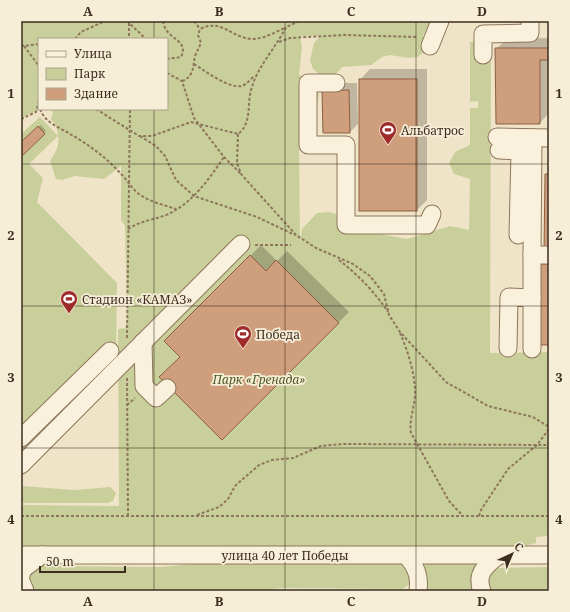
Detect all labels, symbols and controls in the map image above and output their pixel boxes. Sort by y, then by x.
text: A [83,2,93,20]
text: B [215,2,224,20]
text: C [347,2,356,20]
text: D [477,2,487,20]
legend [38,38,168,110]
text: Улица [74,45,112,62]
text: Парк [74,65,106,82]
text: 1 [7,84,15,102]
text: 1 [555,84,563,102]
text: Здание [74,85,118,102]
sports icon: Альбатрос [378,120,398,145]
place label: Альбатрос [401,122,464,139]
text: 2 [7,226,15,244]
text: 2 [555,226,563,244]
sports icon: Стадион «КАМАЗ» [59,289,79,314]
place label: Стадион «КАМАЗ» [82,291,192,308]
sports icon: Победа [233,324,253,349]
place label: Победа [256,326,300,343]
text: 3 [7,368,15,386]
text: 3 [555,368,563,386]
park label: Парк «Гренада» [212,371,305,388]
text: 4 [7,510,15,528]
text: 4 [555,510,563,528]
north arrow [492,534,532,574]
text: С [511,539,527,554]
street label: улица 40 лет Победы [221,547,349,564]
scale bar [40,548,125,574]
text: 50 m [46,553,74,570]
text: A [83,592,93,610]
text: B [215,592,224,610]
text: C [347,592,356,610]
text: D [477,592,487,610]

